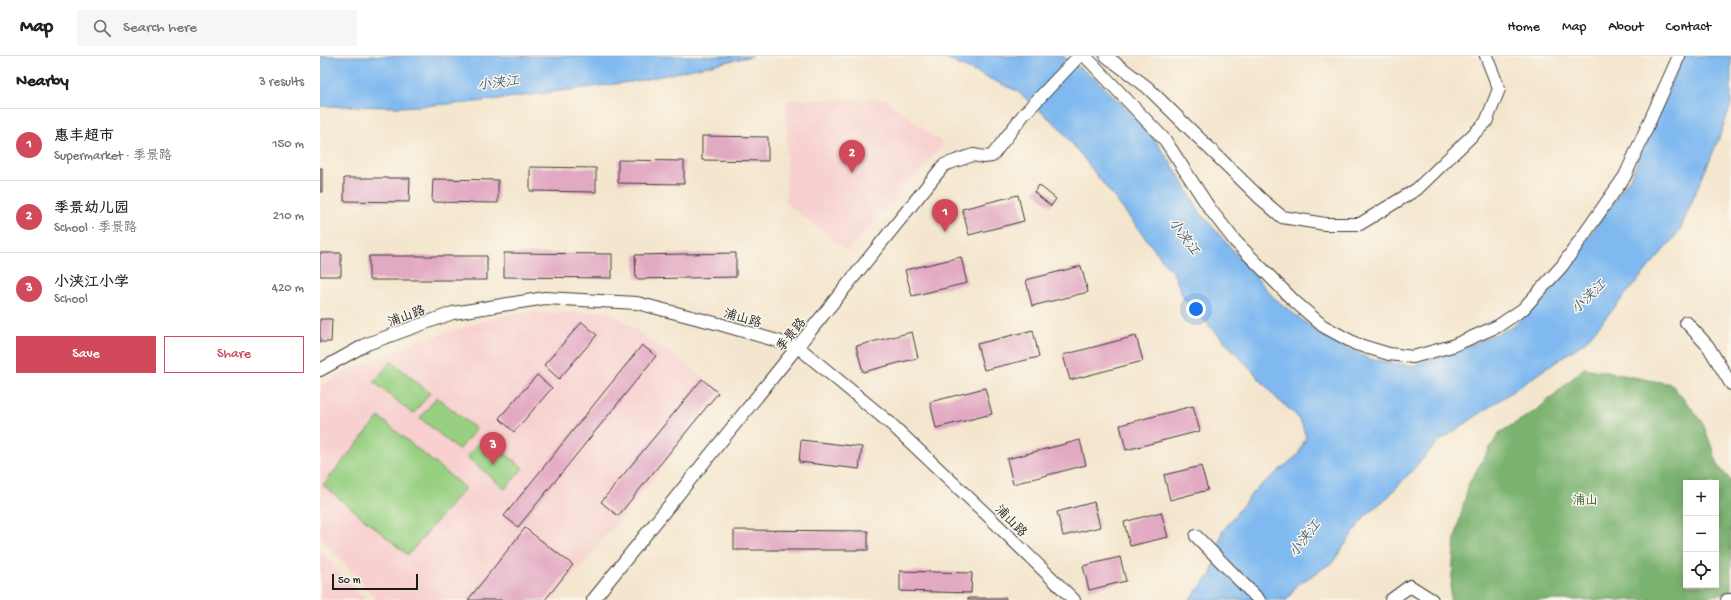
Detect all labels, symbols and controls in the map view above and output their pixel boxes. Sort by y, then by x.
search box [77,10,357,46]
text: Map [20,16,53,39]
icon: search [91,17,113,39]
text: Search here [123,19,197,37]
text: Home [1508,19,1540,36]
text: Map [1562,19,1586,36]
text: About [1608,19,1644,36]
text: Contact [1666,19,1711,36]
text: Nearby [16,72,69,92]
water label: 小浃江 [476,72,521,95]
text: 3 results [259,75,304,90]
text: 惠丰超市 [54,128,114,146]
text: 1 [26,137,32,152]
text: 150 m [272,137,304,152]
pin: 2 [839,140,865,173]
text: Supermarket · 季景路 [54,149,172,164]
pin: 1 [932,199,958,232]
text: 季景幼儿园 [54,200,129,218]
text: 2 [26,209,32,224]
text: 210 m [273,209,304,224]
water label: 小浃江 [1164,215,1204,260]
text: School · 季景路 [54,221,137,236]
text: 小浃江小学 [54,274,129,292]
water label: 小浃江 [1568,276,1611,319]
text: 3 [26,281,32,296]
text: 420 m [272,281,304,296]
text: School [54,292,88,307]
your location [1186,299,1206,319]
street label: 浦山路 [386,303,428,331]
street label: 浦山路 [721,306,763,332]
street label: 季景路 [773,315,810,355]
button: Save [16,336,156,373]
button: Share [164,336,304,373]
pin: 3 [480,432,506,465]
map controls [1683,480,1719,588]
button: + [1683,480,1719,516]
park label: 浦山 [1572,493,1598,509]
street label: 浦山路 [991,502,1030,541]
water label: 小浃江 [1286,516,1326,561]
button: − [1683,516,1719,552]
button: locate [1683,552,1719,588]
scale bar [332,572,418,591]
text: 50 m [338,575,360,587]

